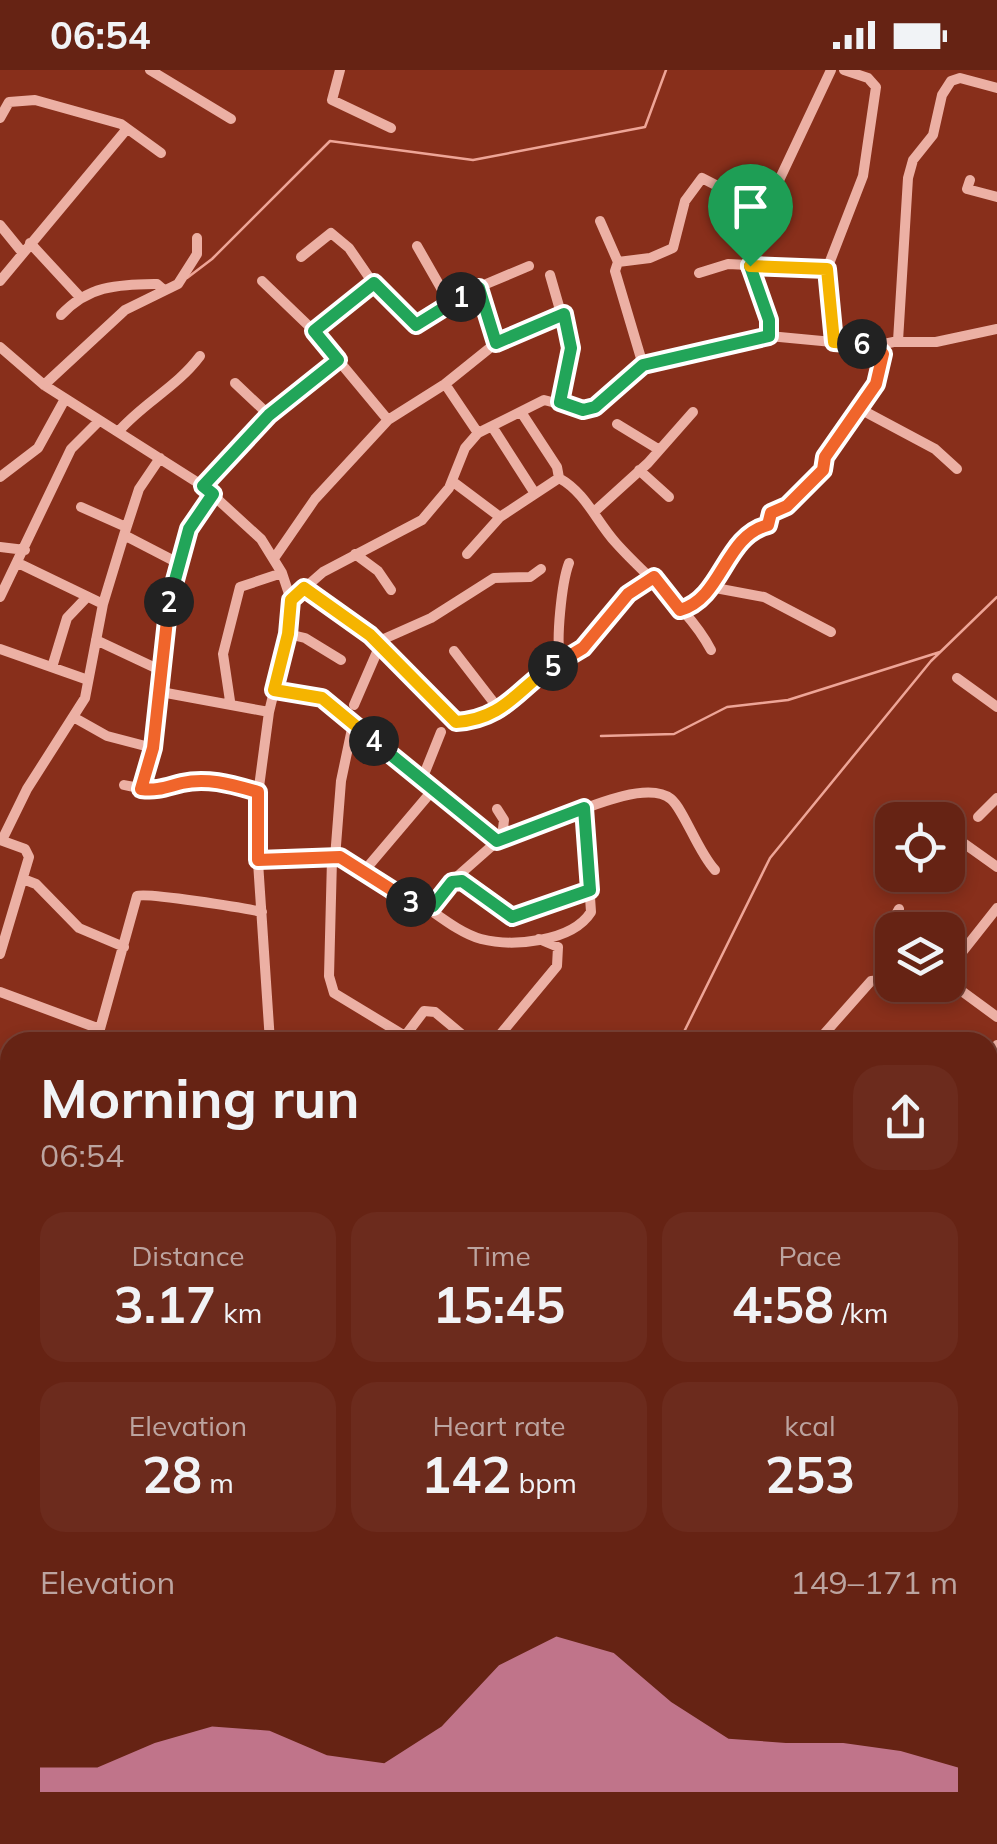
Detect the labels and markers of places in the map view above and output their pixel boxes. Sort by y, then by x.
pin [708,164,793,267]
pin: 1 [436,272,486,322]
pin: 6 [837,319,887,369]
pin: 2 [144,577,194,627]
pin: 5 [528,641,578,691]
pin: 4 [349,716,399,766]
pin: 3 [386,877,436,927]

